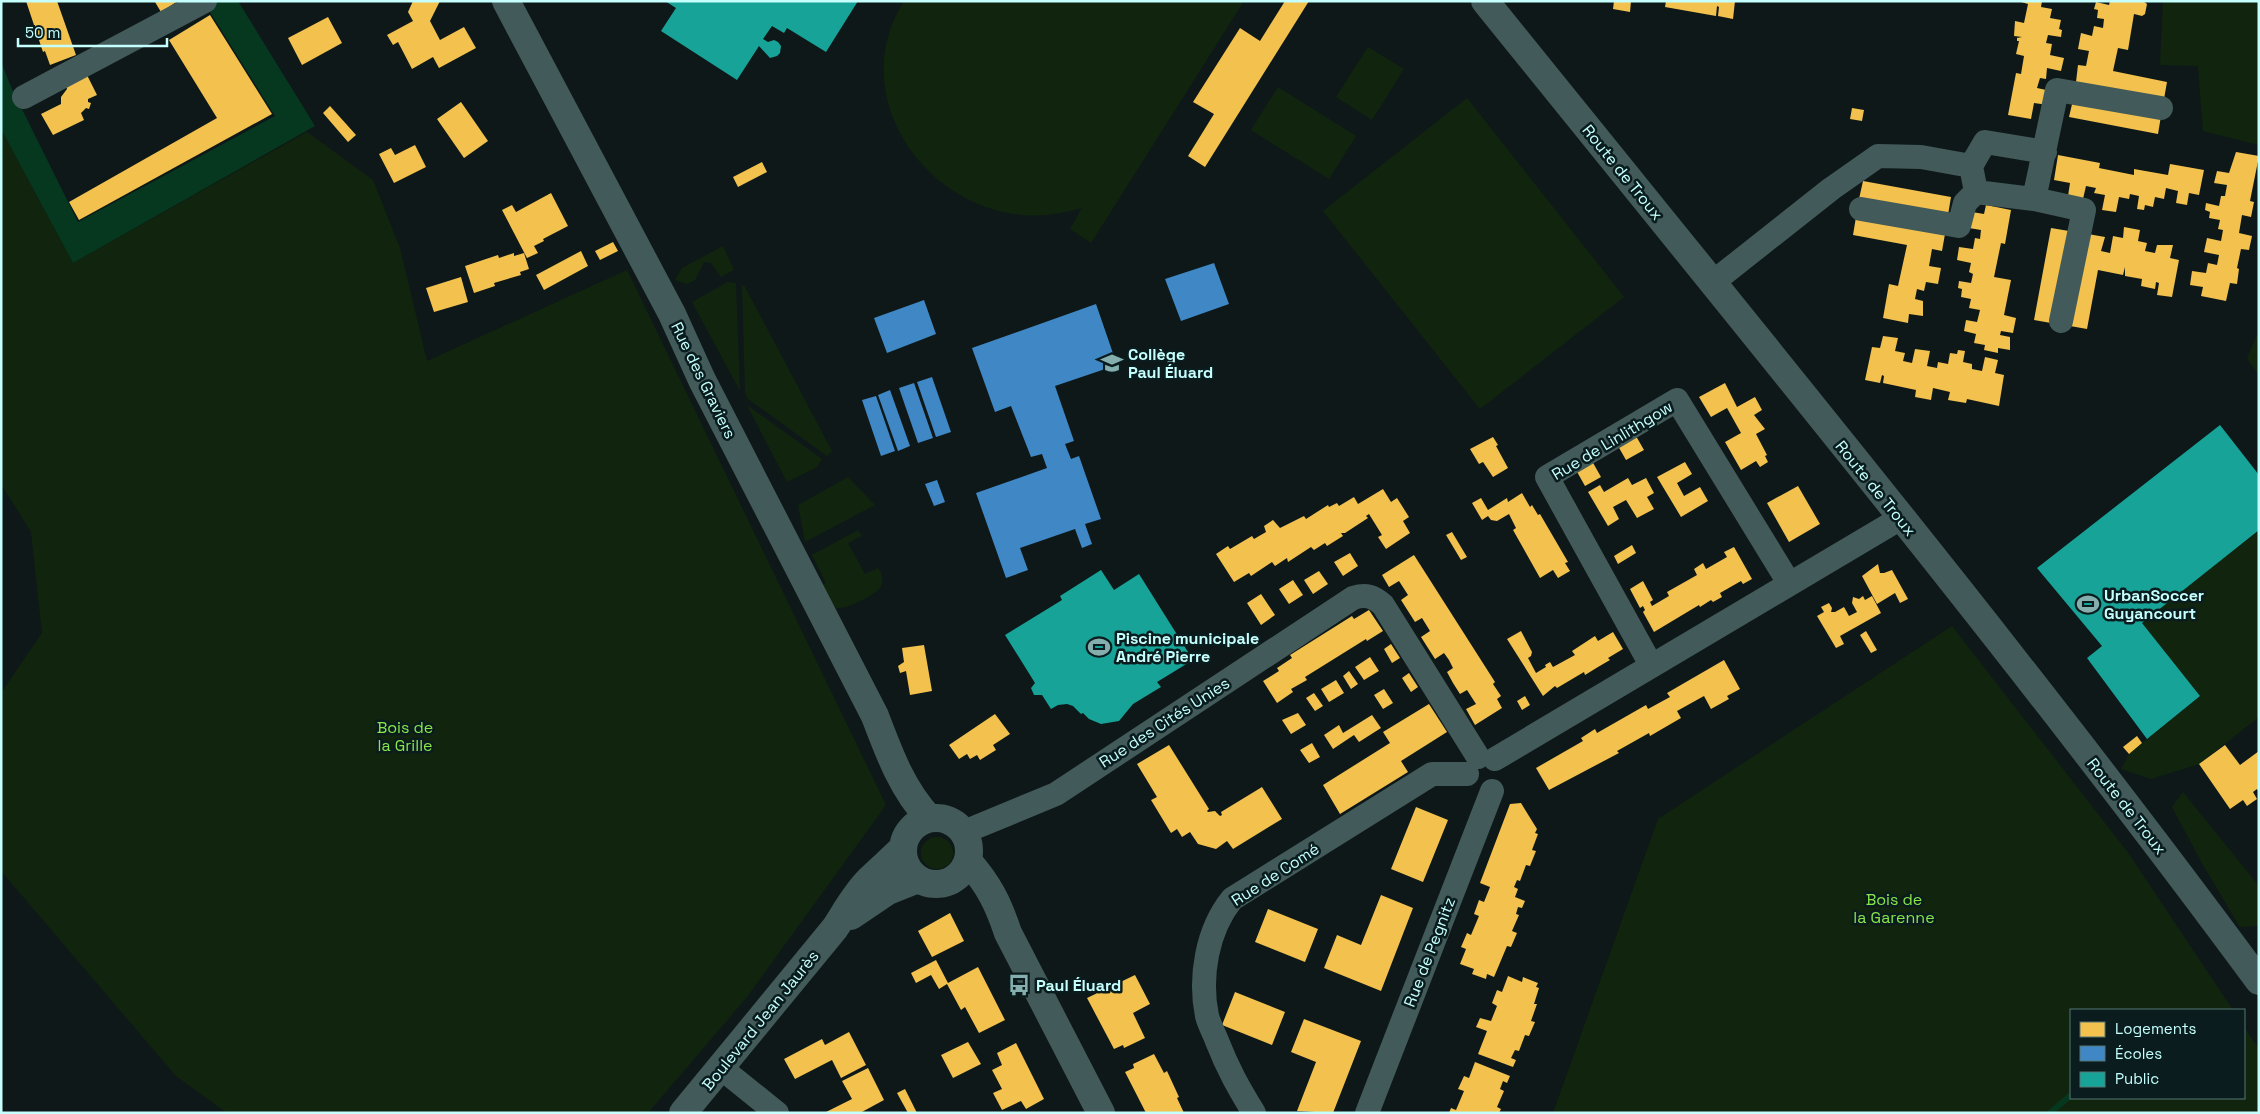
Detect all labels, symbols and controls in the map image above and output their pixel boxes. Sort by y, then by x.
scale bar [18,15,166,47]
text: 50 m [25,23,60,42]
street label: Route de Troux [1578,120,1668,224]
street label: Rue des Graviers [666,318,741,442]
place label: Collège Paul Éluard [1128,344,1213,383]
school or university icon: Collège Paul Éluard [1099,350,1125,376]
street label: Rue de Linlithgow [1548,396,1677,485]
street label: Route de Troux [1831,436,1921,540]
place label: UrbanSoccer Guyancourt [2104,585,2204,624]
sports icon: UrbanSoccer Guyancourt [2075,591,2101,617]
place label: Piscine municipale André Pierre [1116,628,1259,667]
sports icon: Piscine municipale André Pierre [1086,634,1112,660]
street label: Rue des Cités Unies [1095,672,1233,772]
park label: Bois de la Grille [377,717,433,756]
street label: Route de Troux [2082,754,2171,859]
street label: Rue de Comé [1227,838,1323,911]
park label: Bois de la Garenne [1853,889,1935,928]
street label: Rue de Pegnitz [1399,894,1460,1010]
street label: Boulevard Jean Jaurès [697,946,823,1095]
bus stop icon: Paul Éluard [1006,972,1032,998]
place label: Paul Éluard [1036,975,1121,996]
legend [2070,1009,2245,1099]
text: Logements [2115,1019,2197,1038]
text: Écoles [2115,1044,2162,1063]
text: Public [2115,1069,2159,1088]

